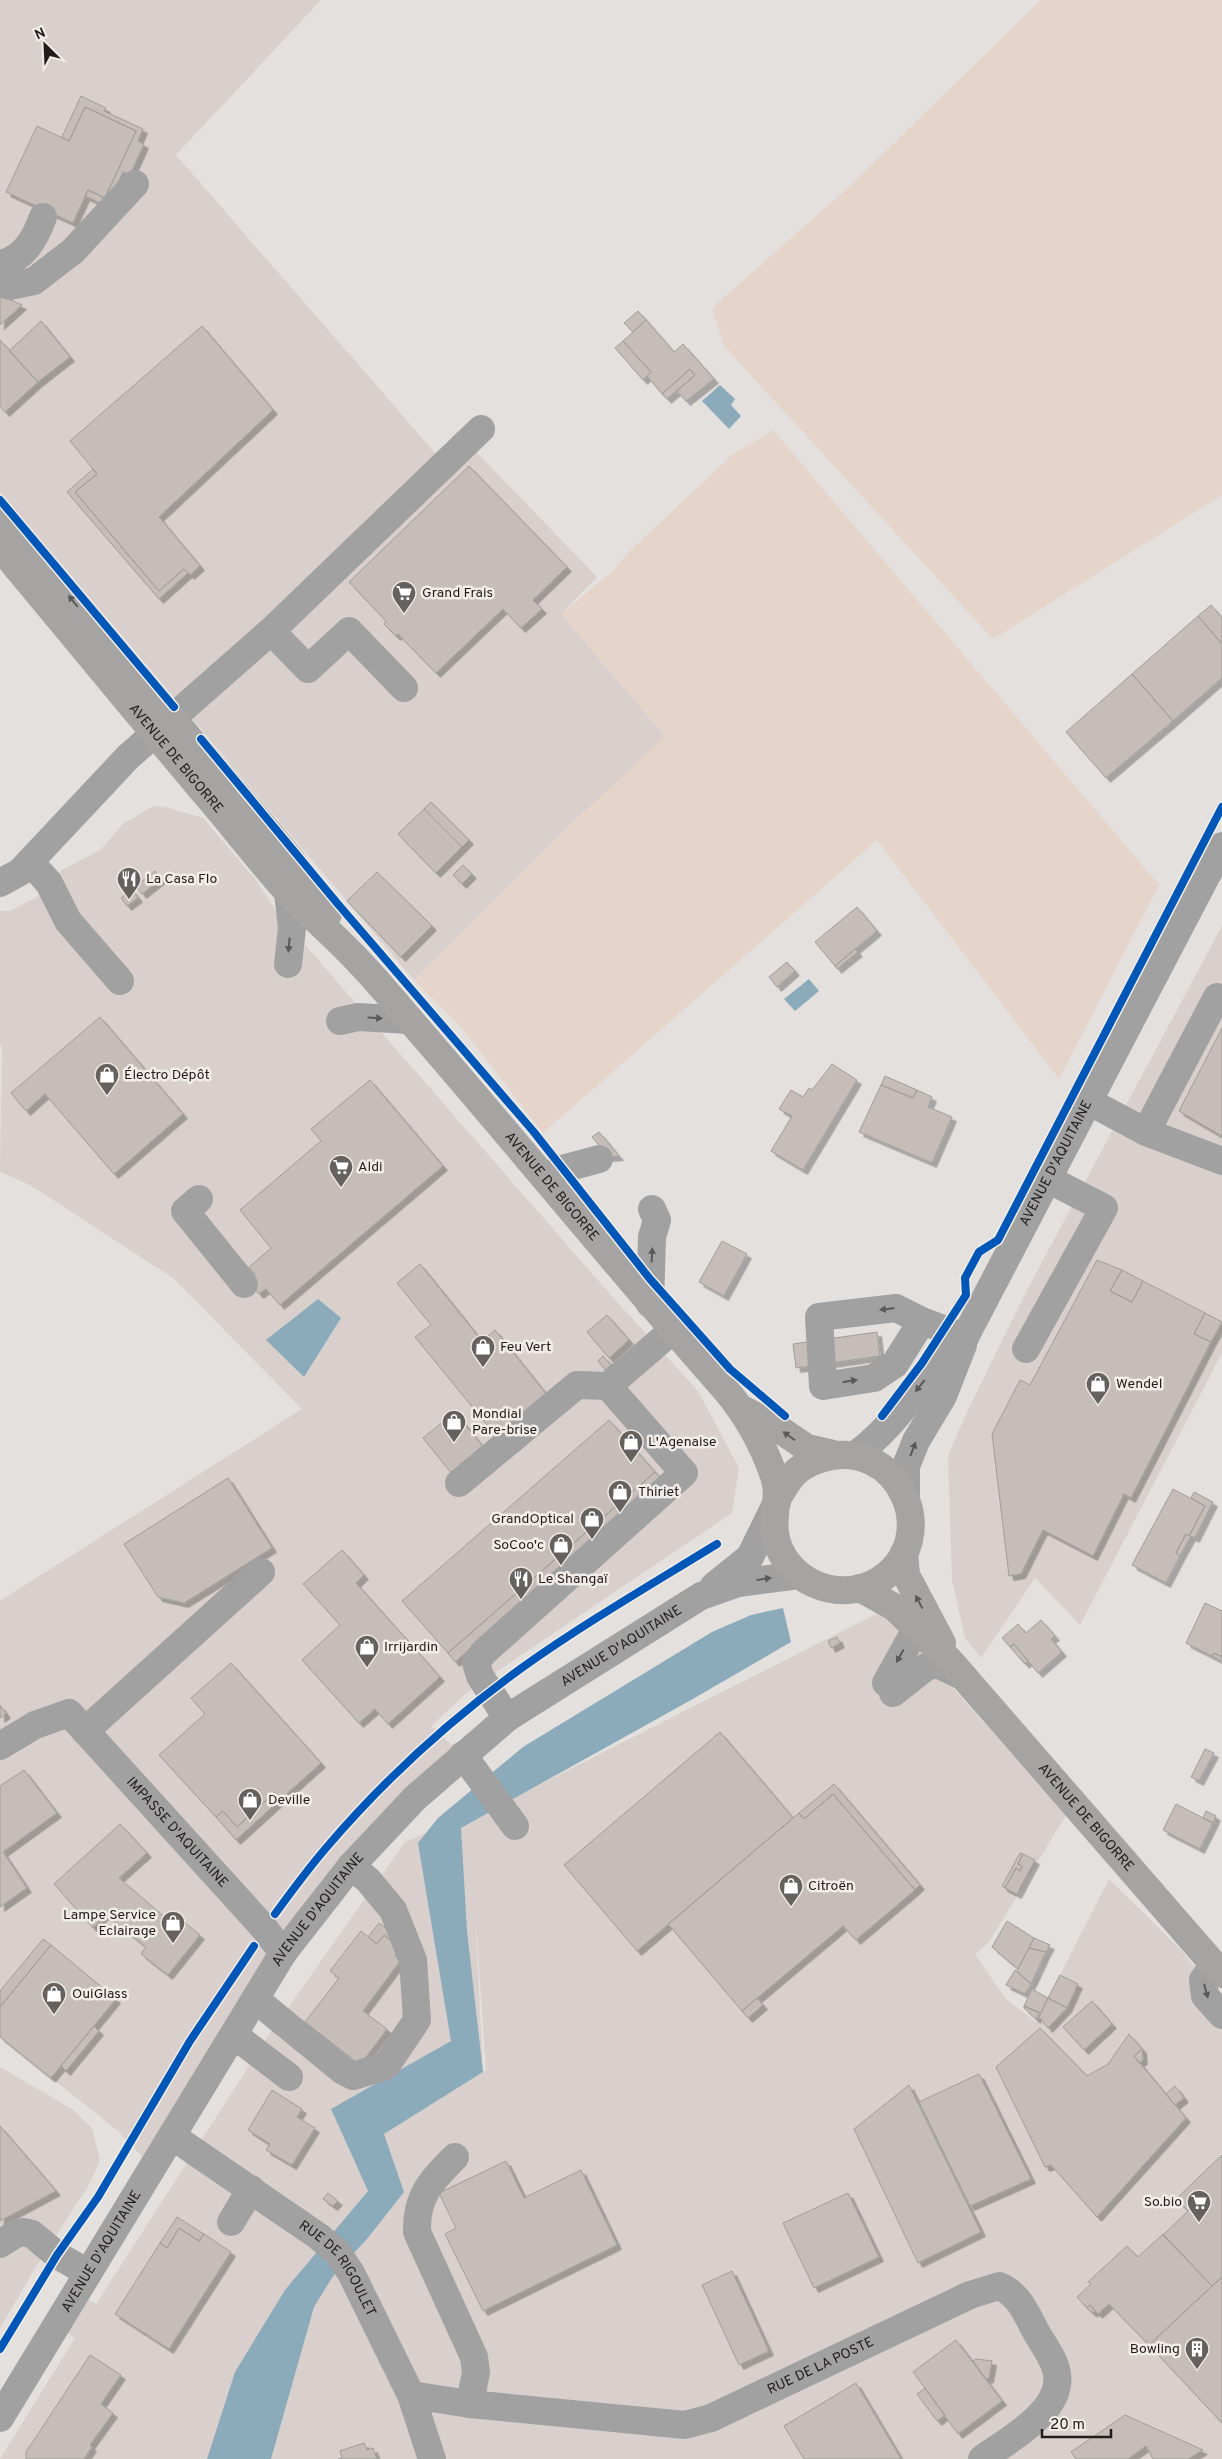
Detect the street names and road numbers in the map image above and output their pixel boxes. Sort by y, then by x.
street label: AVENUE DE BIGORRE [125,700,227,817]
street label: AVENUE D'AQUITAINE [1016,1097,1096,1229]
street label: AVENUE DE BIGORRE [501,1128,603,1245]
street label: AVENUE D'AQUITAINE [557,1602,685,1691]
street label: AVENUE DE BIGORRE [1034,1760,1138,1875]
street label: IMPASSE D'AQUITAINE [123,1774,232,1891]
street label: AVENUE D'AQUITAINE [268,1849,368,1970]
street label: AVENUE D'AQUITAINE [58,2187,145,2316]
street label: RUE DE RIGOULET [296,2217,380,2319]
street label: RUE DE LA POSTE [765,2333,877,2398]

